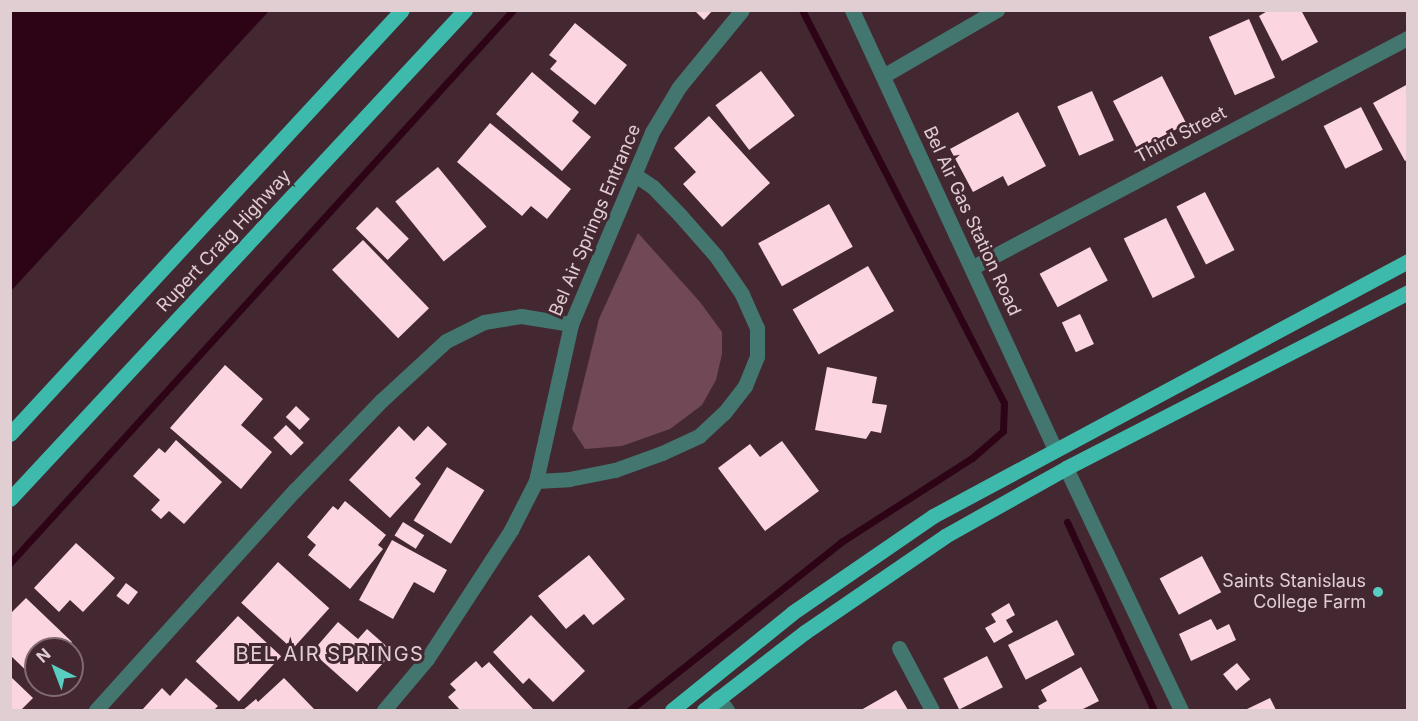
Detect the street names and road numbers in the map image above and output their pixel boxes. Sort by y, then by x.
street label: Third Street [1132,102,1230,168]
street label: Bel Air Springs Entrance [545,121,645,319]
street label: Bel Air Gas Station Road [919,123,1025,319]
street label: Rupert Craig Highway [153,165,295,317]

